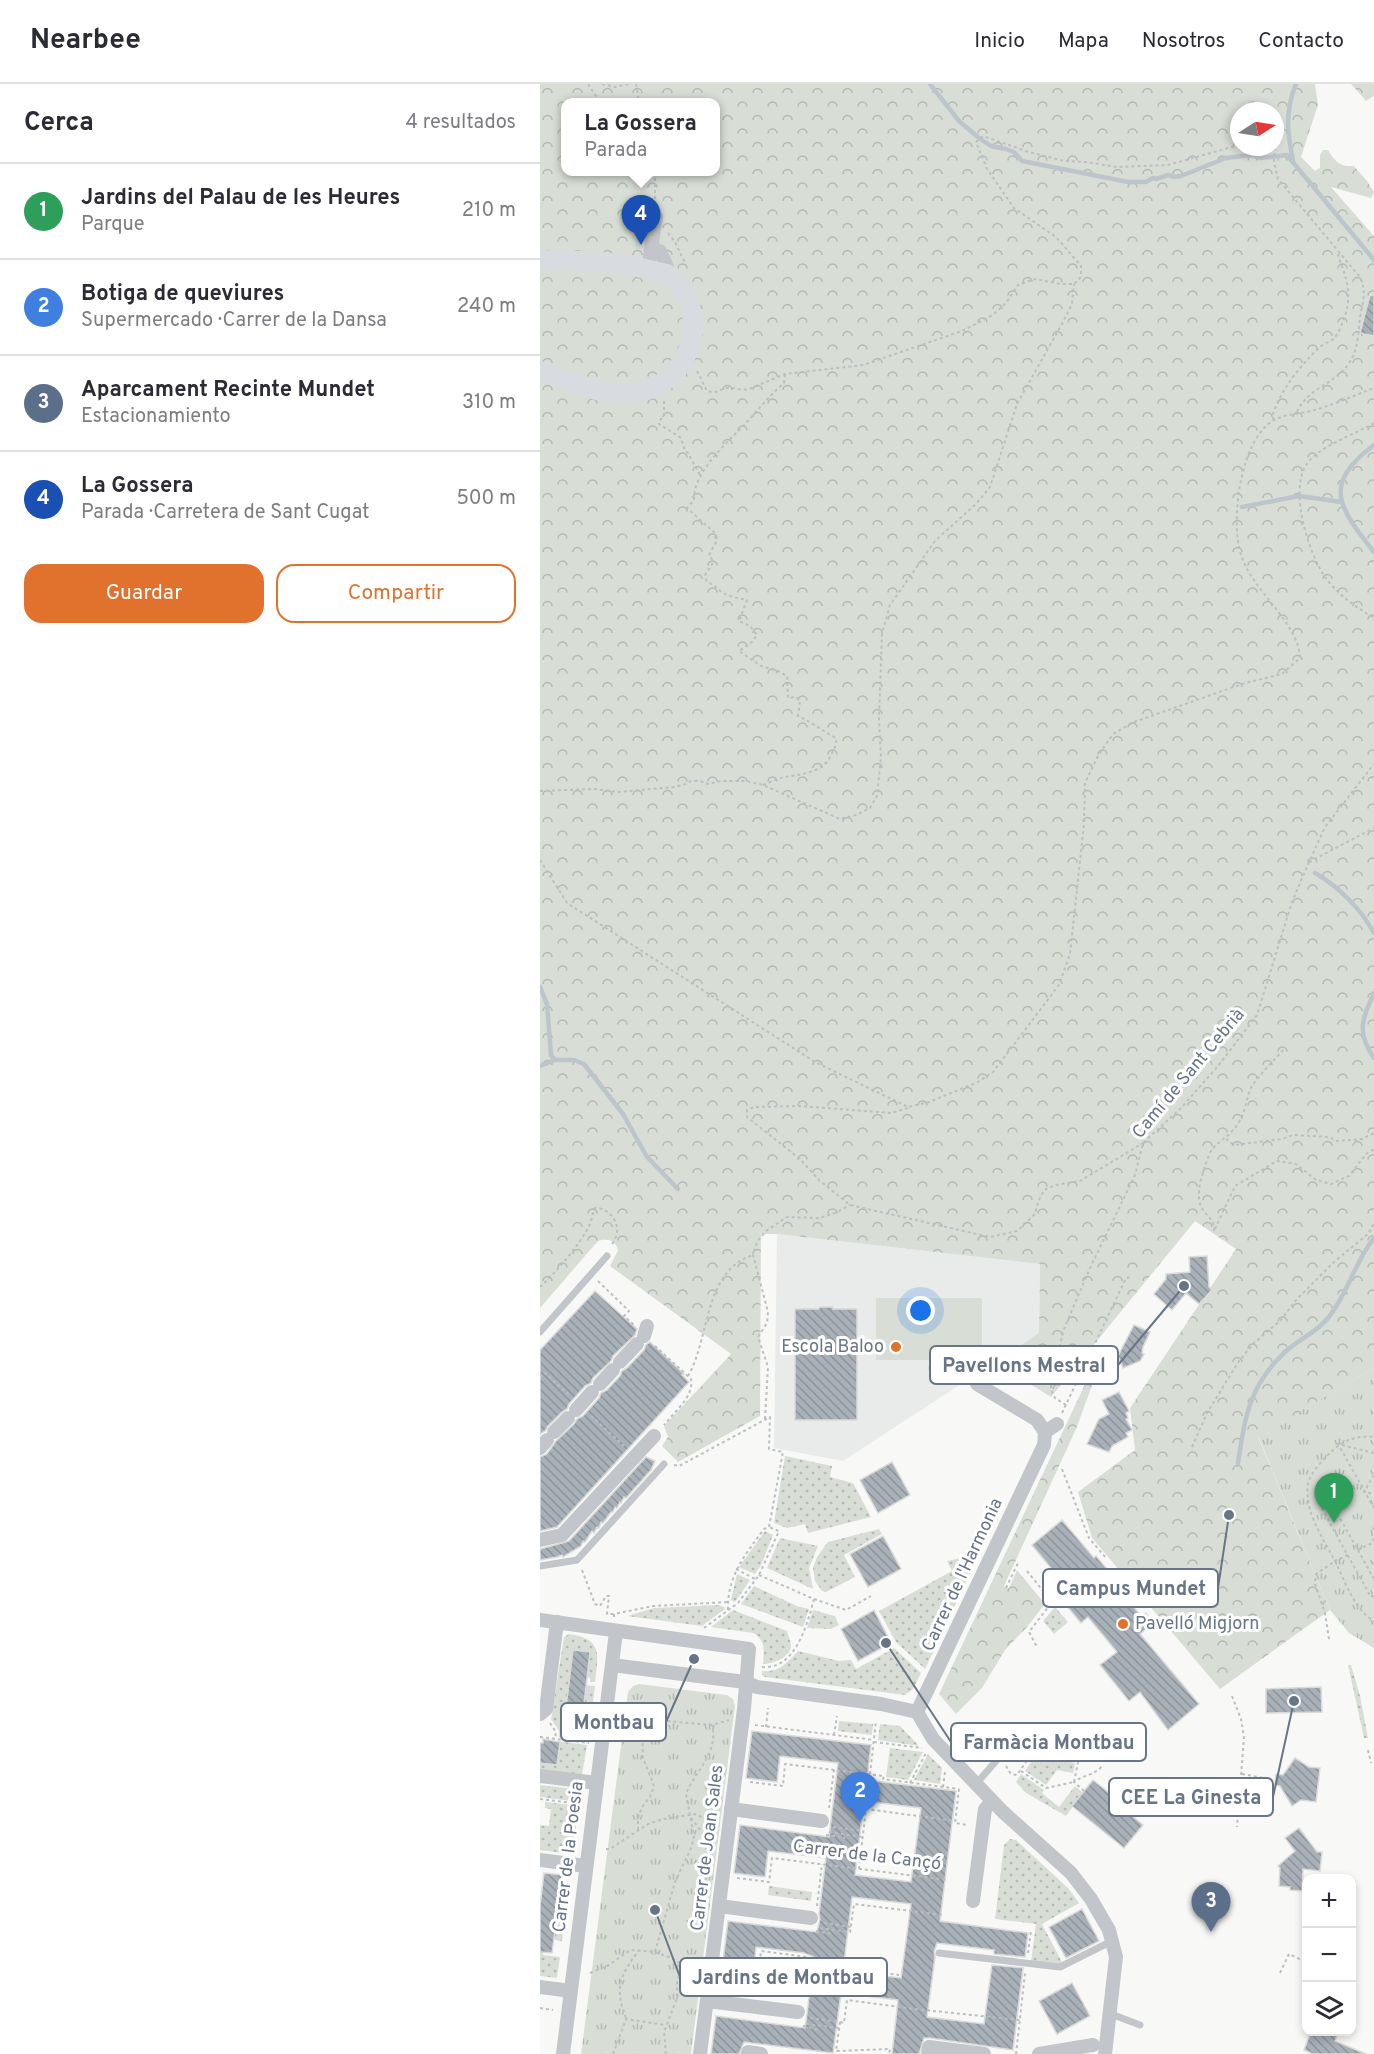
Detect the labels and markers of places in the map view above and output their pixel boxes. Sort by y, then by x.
pin: 4 [622,196,660,245]
place label: Escola Baloo [781,1336,884,1359]
marker: Escola Baloo [889,1340,903,1354]
callout: Pavellons Mestral [930,1346,1118,1384]
pin: 1 [1314,1474,1354,1523]
callout: Campus Mundet [1043,1569,1218,1607]
place label: Pavelló Migjorn [1135,1613,1259,1636]
marker: Pavelló Migjorn [1116,1617,1130,1631]
callout: Montbau [561,1703,666,1741]
callout: Farmàcia Montbau [951,1723,1146,1761]
pin: 2 [840,1772,880,1822]
callout: CEE La Ginesta [1109,1778,1273,1816]
pin: 3 [1192,1882,1230,1932]
callout: Jardins de Montbau [680,1958,887,1996]

